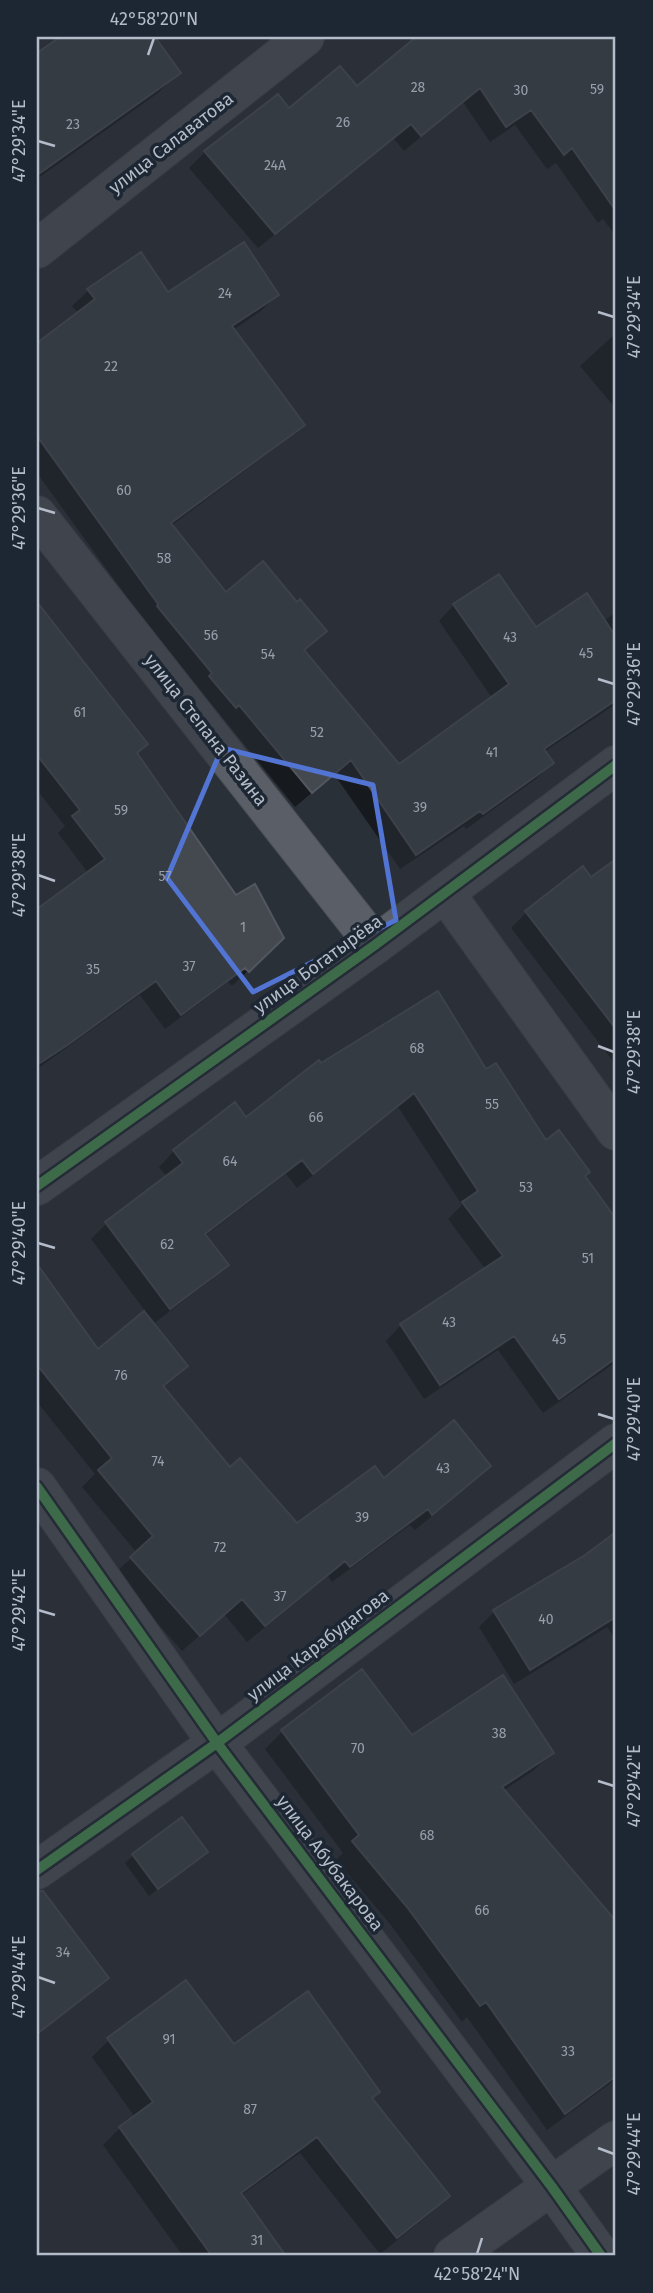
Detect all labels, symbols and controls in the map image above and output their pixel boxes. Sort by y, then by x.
text: 42°58'20"N [110,8,198,30]
house number: 28 [411,79,426,96]
house number: 59 [590,81,604,98]
house number: 30 [514,82,529,99]
street label: улица Салаватова [104,88,238,198]
text: 47°29'34"E [8,99,30,183]
house number: 26 [336,114,350,131]
house number: 23 [66,116,80,133]
house number: 24А [264,157,286,174]
text: 47°29'34"E [623,275,645,359]
house number: 24 [218,285,233,302]
house number: 22 [104,358,118,375]
text: 47°29'36"E [8,466,30,550]
house number: 60 [116,482,132,499]
house number: 58 [157,550,172,567]
house number: 56 [204,627,218,644]
house number: 43 [503,629,517,646]
text: 47°29'36"E [623,642,645,726]
house number: 45 [579,645,593,662]
house number: 54 [261,646,276,663]
street label: улица Степана Разина [140,650,272,810]
house number: 61 [74,704,86,721]
house number: 52 [310,724,324,741]
house number: 41 [486,744,498,761]
house number: 39 [413,799,427,816]
house number: 59 [114,802,128,819]
text: 47°29'38"E [8,833,30,917]
house number: 57 [159,868,171,885]
street label: улица Богатырёва [249,910,387,1018]
house number: 1 [240,919,246,936]
house number: 37 [182,958,196,975]
house number: 35 [86,961,100,978]
text: 47°29'38"E [623,1010,645,1094]
house number: 68 [409,1040,425,1057]
house number: 55 [485,1096,499,1113]
house number: 66 [309,1109,323,1126]
house number: 64 [223,1153,238,1170]
house number: 53 [519,1179,533,1196]
text: 47°29'40"E [8,1201,30,1285]
house number: 62 [160,1236,174,1253]
house number: 51 [582,1250,594,1267]
house number: 43 [442,1314,456,1331]
house number: 45 [552,1331,566,1348]
house number: 76 [114,1367,128,1384]
text: 47°29'40"E [623,1377,645,1461]
house number: 74 [151,1453,165,1470]
house number: 43 [436,1460,450,1477]
house number: 39 [355,1509,369,1526]
house number: 72 [214,1539,227,1556]
text: 47°29'42"E [8,1568,30,1652]
street label: улица Карабудагова [243,1584,393,1706]
house number: 37 [273,1588,287,1605]
house number: 40 [538,1611,554,1628]
house number: 38 [492,1725,507,1742]
house number: 70 [351,1740,365,1757]
text: 47°29'42"E [623,1744,645,1828]
street label: улица Абубакарова [272,1791,388,1935]
house number: 68 [419,1827,435,1844]
house number: 66 [475,1902,489,1919]
text: 47°29'44"E [8,1935,30,2019]
house number: 34 [56,1944,71,1961]
house number: 91 [162,2031,176,2048]
house number: 33 [561,2043,575,2060]
house number: 87 [243,2101,257,2118]
text: 47°29'44"E [623,2112,645,2196]
house number: 31 [251,2232,263,2249]
text: 42°58'24"N [434,2263,520,2285]

